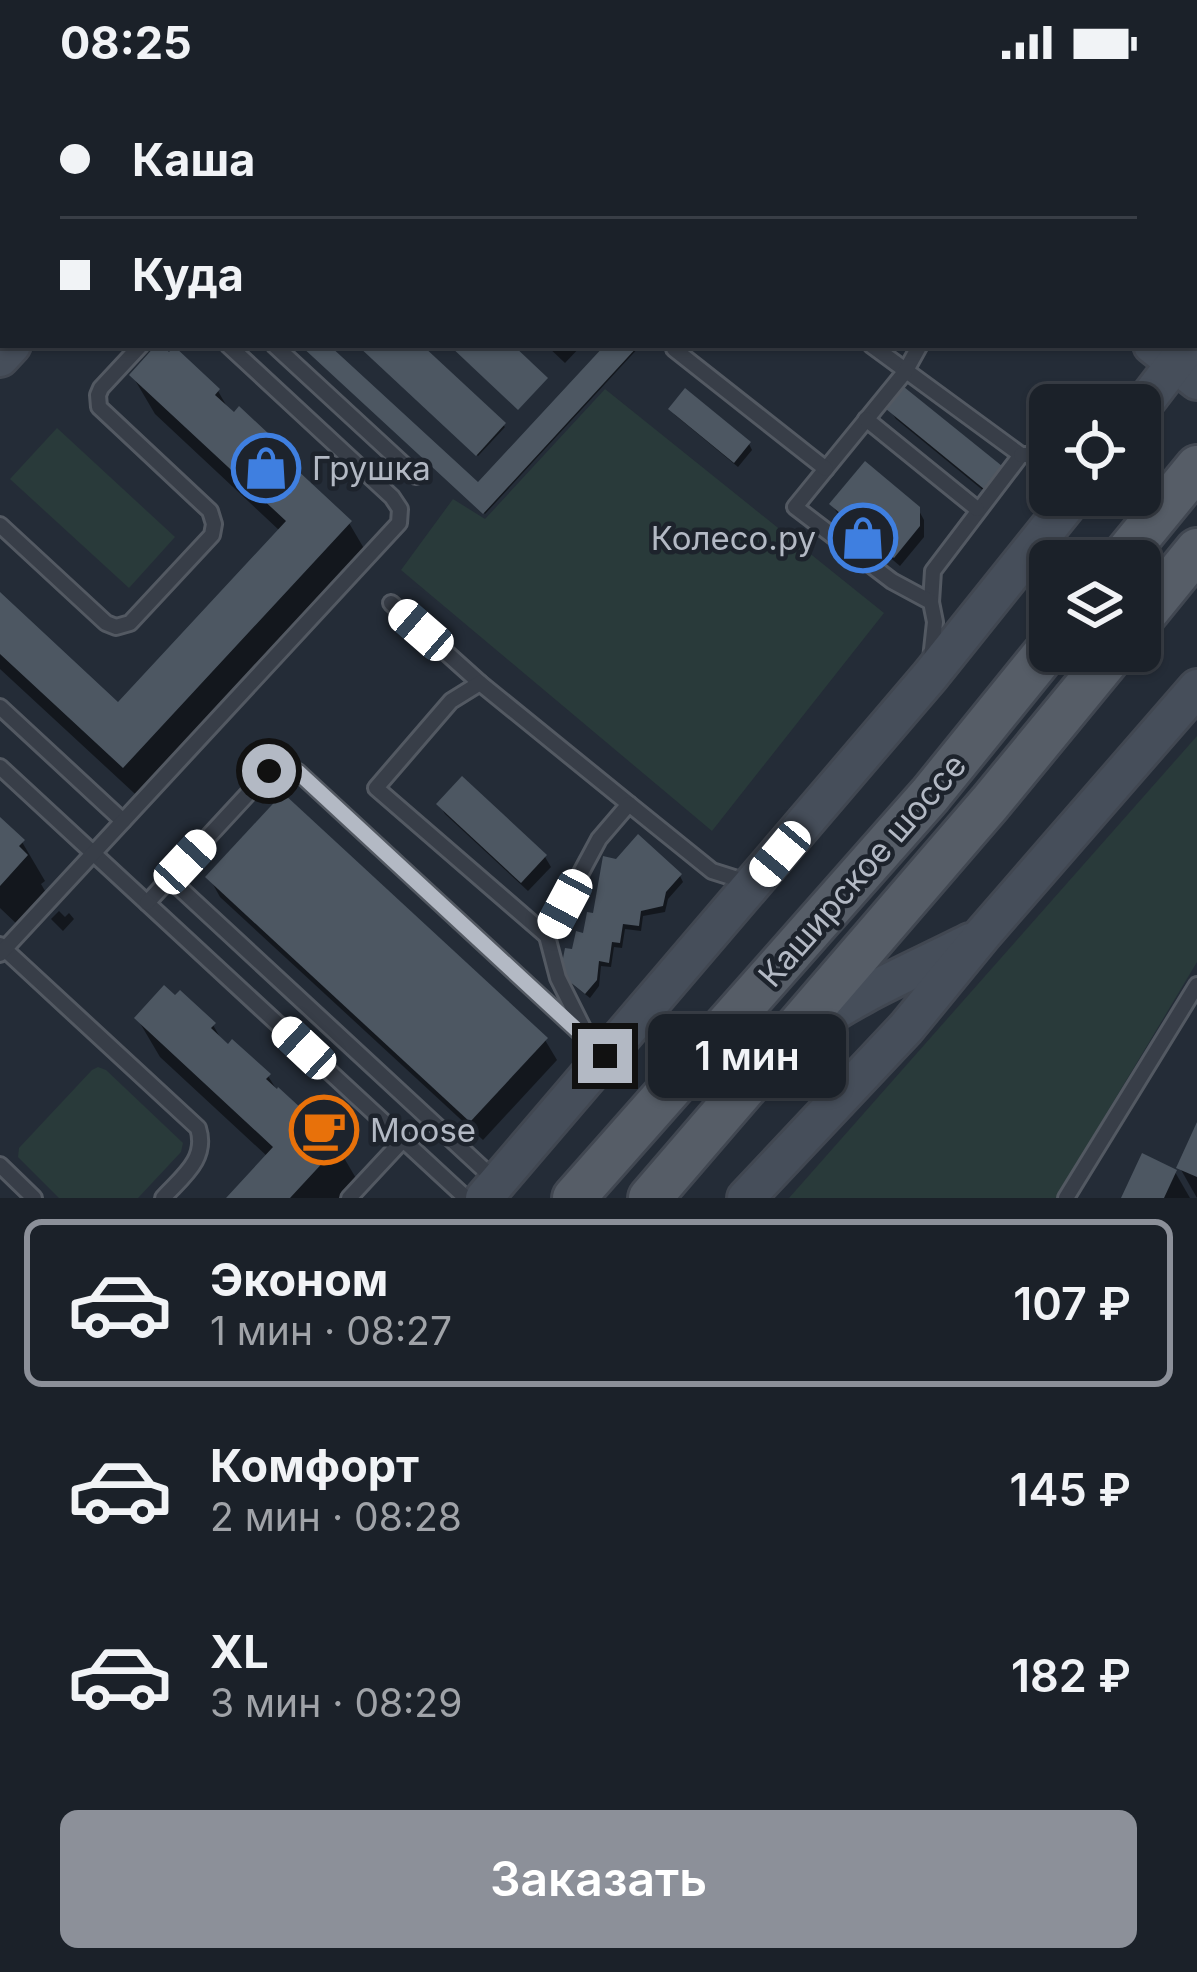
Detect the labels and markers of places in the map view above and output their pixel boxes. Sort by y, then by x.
shop icon: Грушка [231,433,301,503]
place label: Грушка [312,448,431,488]
shop icon: Колесо.ру [828,503,898,573]
place label: Колесо.ру [651,518,816,558]
cafe icon: Moose [289,1095,359,1165]
place label: Moose [370,1110,476,1150]

